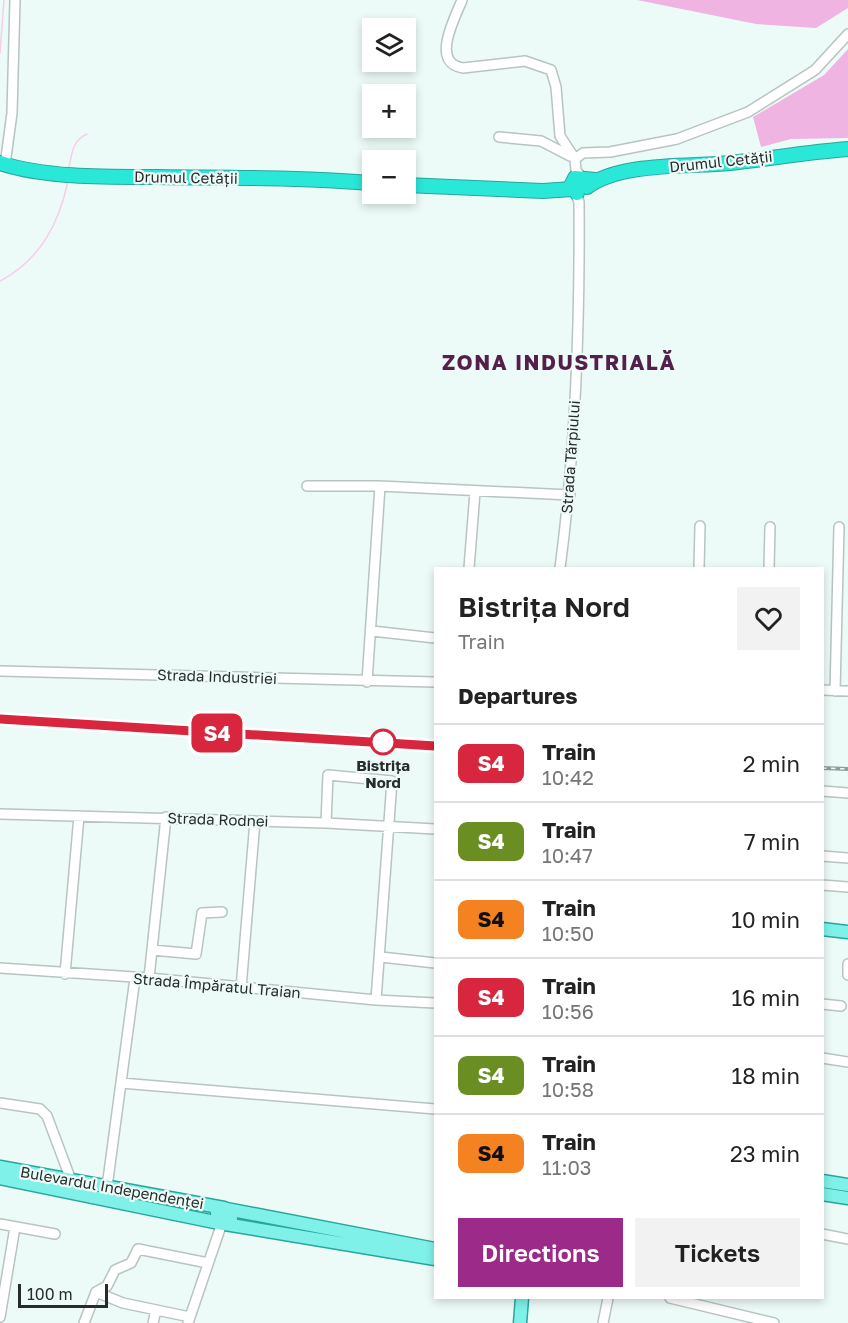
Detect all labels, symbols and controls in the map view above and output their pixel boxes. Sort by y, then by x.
map controls [362,18,416,204]
button: layers [362,18,416,72]
button: + [362,84,416,138]
street label: Drumul Cetății [668,147,773,175]
button: − [362,150,416,204]
street label: Drumul Cetății [134,167,238,187]
district label: ZONA INDUSTRIALĂ [442,349,676,375]
street label: Strada Tărpiului [557,400,583,514]
button: heart [737,587,800,650]
text: Bistrița Nord [458,590,630,623]
text: Train [458,629,505,653]
street label: Strada Industriei [157,665,277,687]
text: Departures [458,682,577,709]
line badge: S4 [190,714,244,752]
text: S4 [203,720,231,746]
marker: Bistrița Nord [370,729,396,755]
text: Train [542,738,596,765]
text: S4 [477,750,505,776]
text: 2 min [743,750,800,777]
place label: Bistrița Nord [356,756,410,791]
text: 10:42 [542,765,594,789]
street label: Strada Rodnei [167,808,269,830]
text: Train [542,816,596,843]
text: S4 [477,828,505,854]
text: 7 min [744,828,800,855]
text: 10:47 [542,843,593,867]
text: Train [542,894,596,921]
text: S4 [477,906,505,932]
text: 10 min [731,906,800,933]
text: 10:50 [542,921,594,945]
street label: Strada Împăratul Traian [133,969,302,1001]
text: Train [542,972,596,999]
text: S4 [477,984,505,1010]
text: 16 min [732,984,800,1011]
text: 10:56 [542,999,594,1023]
text: Train [542,1050,596,1077]
text: S4 [477,1062,505,1088]
text: 18 min [732,1062,800,1089]
text: 10:58 [542,1077,594,1101]
text: Train [542,1128,596,1155]
text: S4 [477,1140,505,1166]
text: 23 min [730,1140,800,1167]
text: 11:03 [542,1155,592,1179]
street label: Bulevardul Independenței [19,1162,205,1212]
button: Directions [458,1218,623,1287]
button: Tickets [635,1218,800,1287]
scale bar [18,1281,108,1308]
text: 100 m [27,1284,73,1304]

